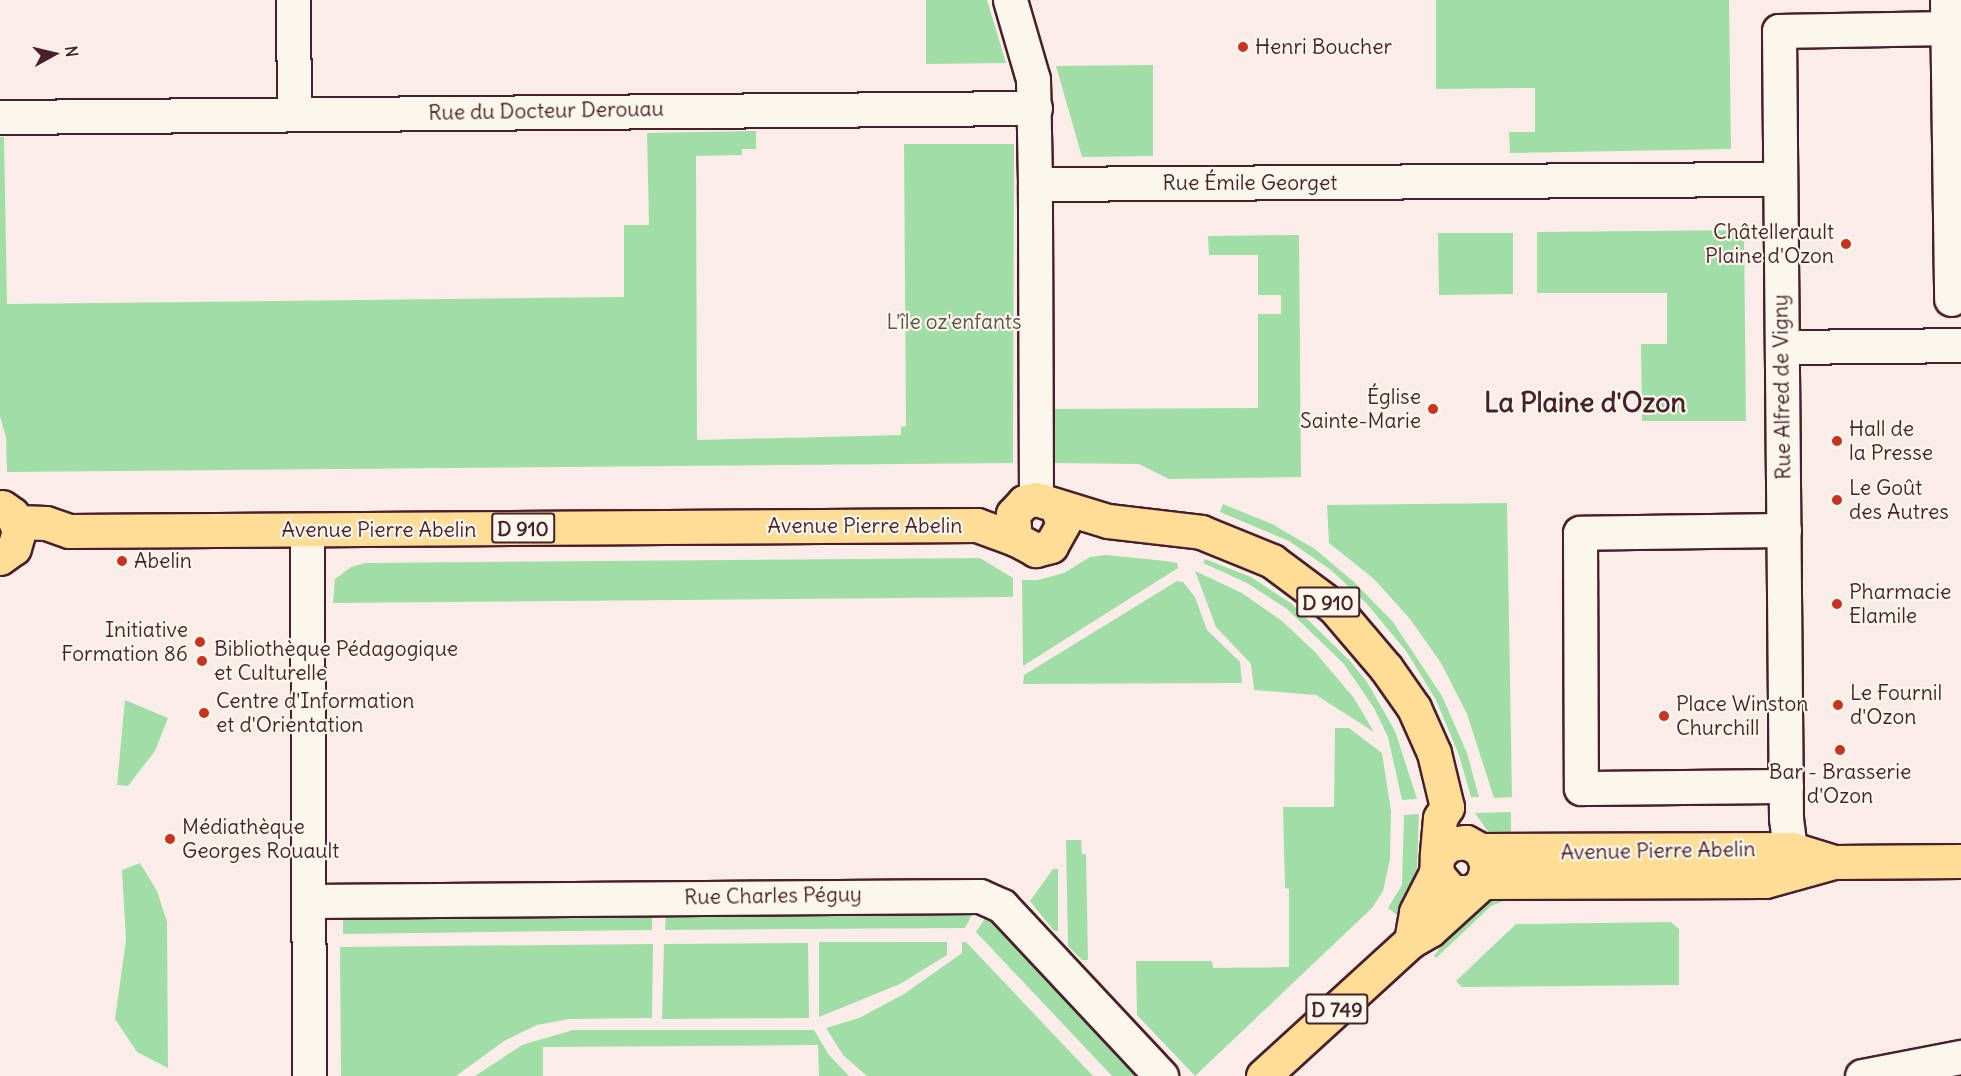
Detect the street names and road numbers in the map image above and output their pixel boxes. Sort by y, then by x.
street label: Rue du Docteur Derouau [428,96,664,126]
street label: Rue Émile Georget [1163,170,1337,196]
street label: Rue Alfred de Vigny [1768,294,1796,480]
road number: D 910 [490,511,556,545]
street label: Avenue Pierre Abelin [768,513,962,539]
street label: Avenue Pierre Abelin [282,517,476,543]
road number: D 910 [1295,585,1361,619]
street label: Avenue Pierre Abelin [1560,837,1756,865]
street label: Rue Charles Péguy [684,882,862,910]
road number: D 749 [1304,992,1370,1026]

